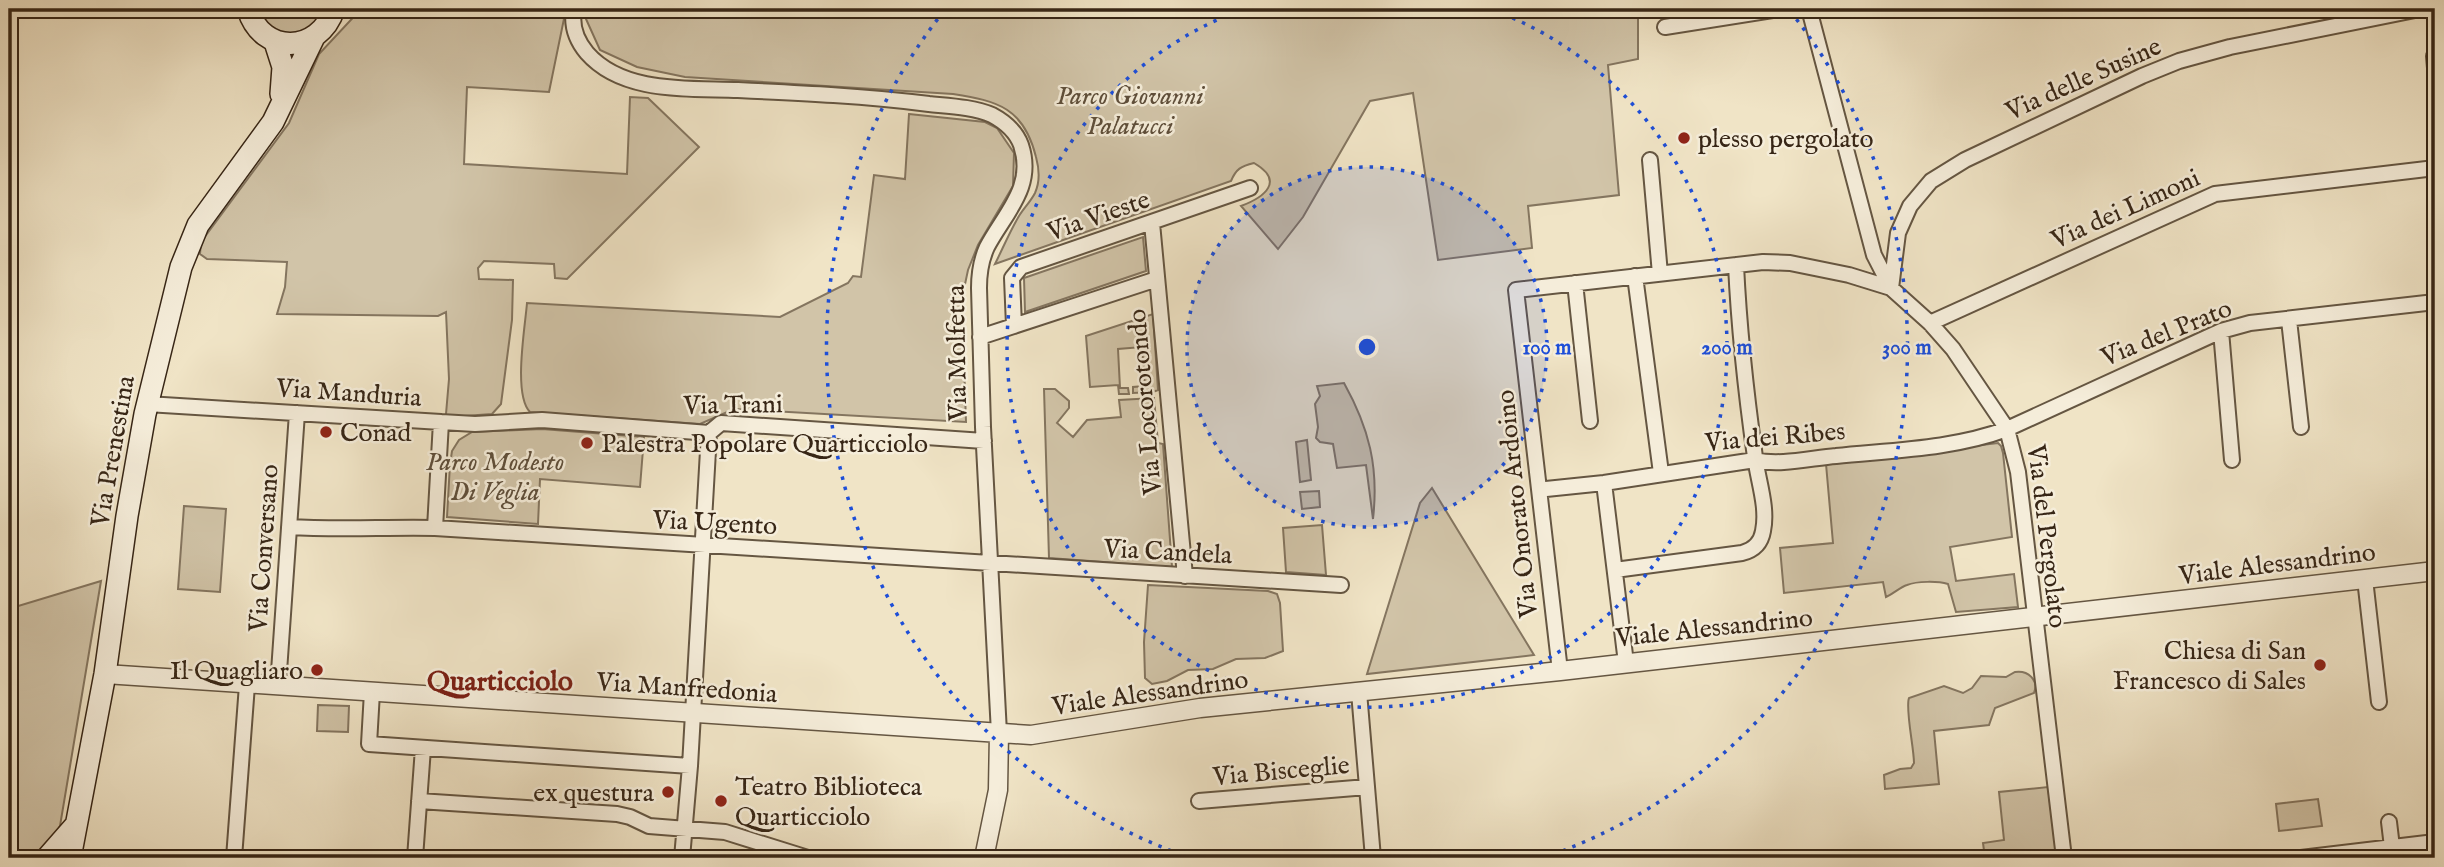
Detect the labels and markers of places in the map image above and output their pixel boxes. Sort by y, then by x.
place label: plesso pergolato [1698,123,1874,156]
marker: plesso pergolato [1676,130,1692,146]
centre of rings [1355,335,1379,359]
place label: Conad [340,417,412,450]
marker: Conad [318,424,334,440]
place label: Palestra Popolare Quarticciolo [601,428,928,461]
marker: Palestra Popolare Quarticciolo [579,435,595,451]
place label: Chiesa di San Francesco di Sales [2113,635,2306,698]
place label: Il Quagliaro [170,655,303,688]
marker: Chiesa di San Francesco di Sales [2312,657,2328,673]
marker: Il Quagliaro [309,662,325,678]
place label: Teatro Biblioteca Quarticciolo [735,771,923,834]
place label: ex questura [533,777,655,810]
marker: ex questura [660,784,676,800]
marker: Teatro Biblioteca Quarticciolo [713,793,729,809]

